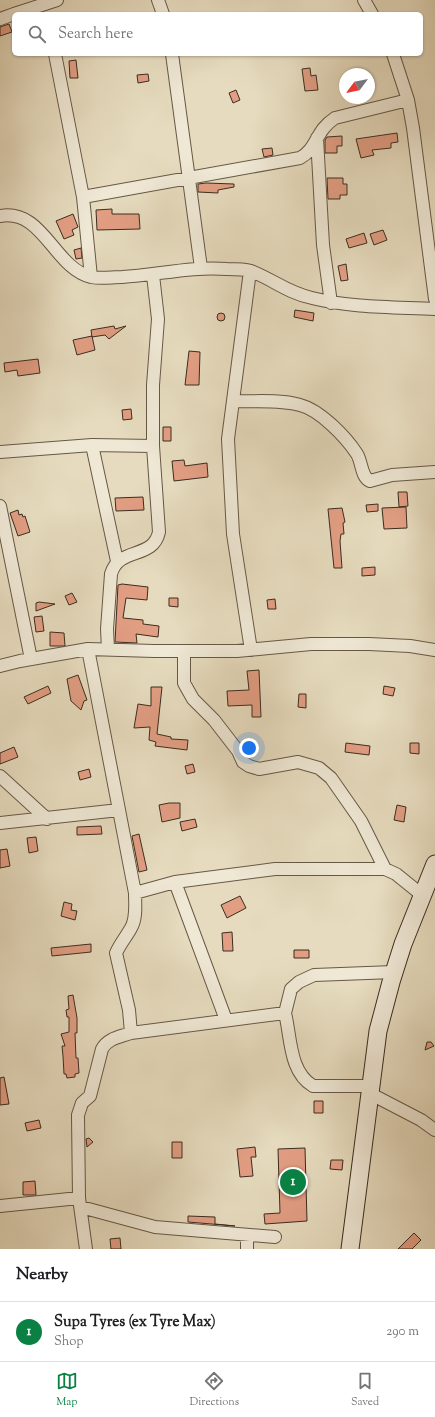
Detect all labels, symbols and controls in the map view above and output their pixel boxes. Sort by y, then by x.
search box [12,12,423,56]
icon: search [26,23,48,45]
text: Search here [58,24,133,45]
north arrow [339,68,375,104]
your location [239,738,259,758]
pin: 1 [280,1167,306,1197]
text: Nearby [16,1263,68,1287]
text: Supa Tyres (ex Tyre Max) [54,1312,216,1333]
text: 1 [27,1323,31,1341]
text: 290 m [386,1323,419,1341]
text: Shop [54,1333,83,1351]
tab: Map [56,1370,78,1410]
tab: Directions [190,1370,239,1410]
tab: Saved [351,1370,379,1410]

